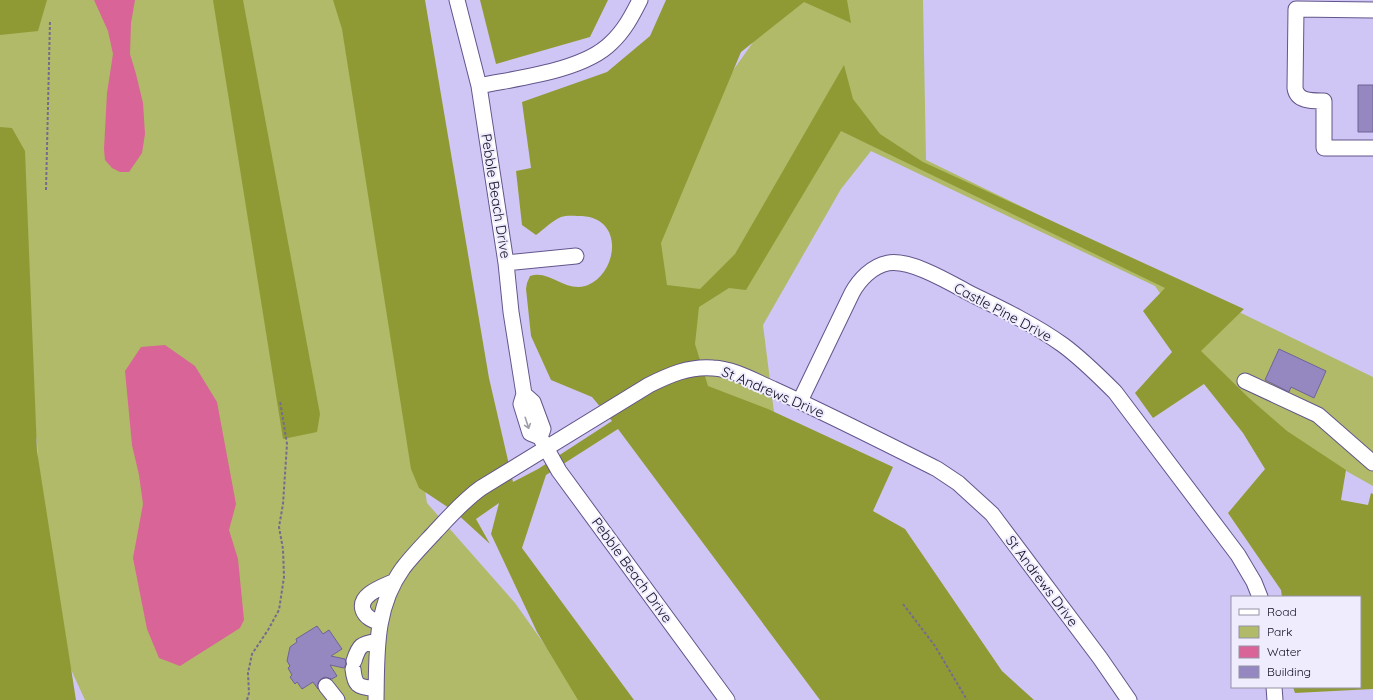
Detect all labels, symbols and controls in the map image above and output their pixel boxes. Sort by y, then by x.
street label: Pebble Beach Drive [477,132,515,260]
street label: Castle Pine Drive [951,279,1055,345]
street label: St Andrews Drive [719,362,827,422]
one-way arrow [524,416,531,429]
street label: Pebble Beach Drive [588,514,676,626]
street label: St Andrews Drive [1002,532,1082,630]
legend [1231,596,1361,688]
text: Road [1267,604,1297,619]
text: Park [1267,624,1292,639]
text: Water [1267,644,1302,659]
text: Building [1267,664,1311,679]

